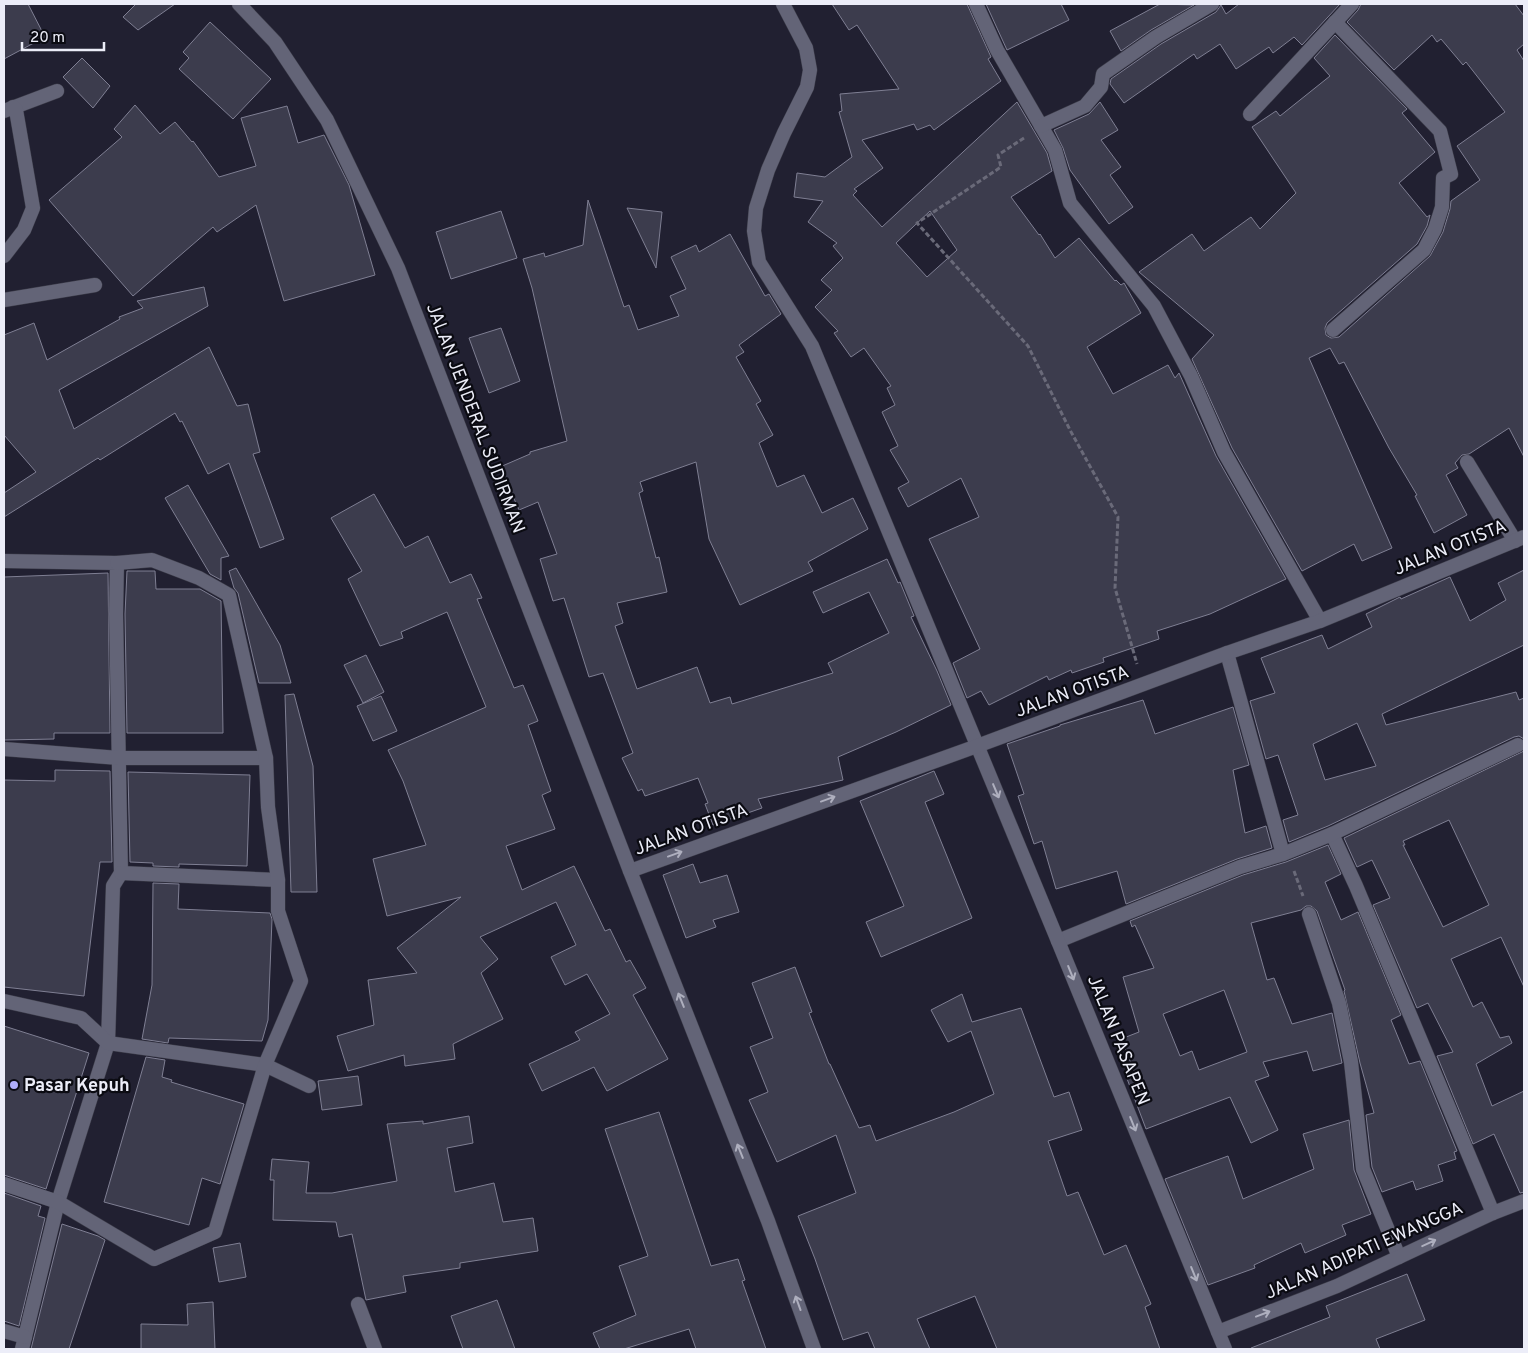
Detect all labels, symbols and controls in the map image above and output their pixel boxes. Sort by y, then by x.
scale bar [22,20,105,52]
text: 20 m [30,29,65,48]
street label: JALAN JENDERAL SUDIRMAN [420,300,529,537]
street label: JALAN OTISTA [1391,515,1510,581]
street label: JALAN OTISTA [1013,661,1132,724]
one-way arrow [991,783,1001,798]
one-way arrow [820,794,836,803]
street label: JALAN OTISTA [632,799,751,862]
one-way arrow [667,849,683,858]
one-way arrow [1068,966,1077,981]
street label: JALAN PASAPEN [1081,972,1154,1109]
one-way arrow [675,993,685,1008]
place label: Pasar Kepuh [24,1075,130,1098]
marker: Pasar Kepuh [8,1079,20,1091]
one-way arrow [1129,1116,1138,1131]
one-way arrow [735,1144,744,1159]
street label: JALAN ADIPATI EWANGGA [1262,1197,1467,1305]
one-way arrow [1421,1238,1436,1248]
one-way arrow [1190,1266,1200,1281]
one-way arrow [793,1296,802,1312]
one-way arrow [1255,1309,1271,1318]

